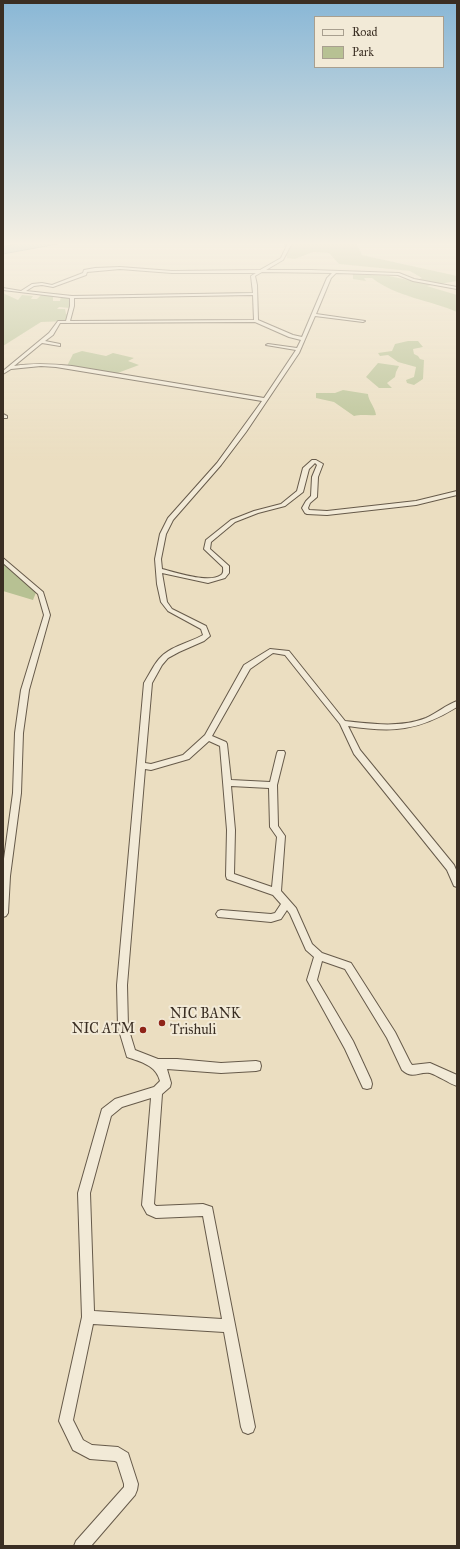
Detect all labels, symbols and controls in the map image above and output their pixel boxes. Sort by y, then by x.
legend [314,16,444,68]
text: Road [352,25,378,39]
text: Park [352,45,374,59]
place label: NIC BANK Trishuli [170,1007,241,1040]
marker: NIC BANK Trishuli [157,1018,167,1028]
place label: NIC ATM [72,1022,135,1038]
marker: NIC ATM [138,1025,148,1035]

